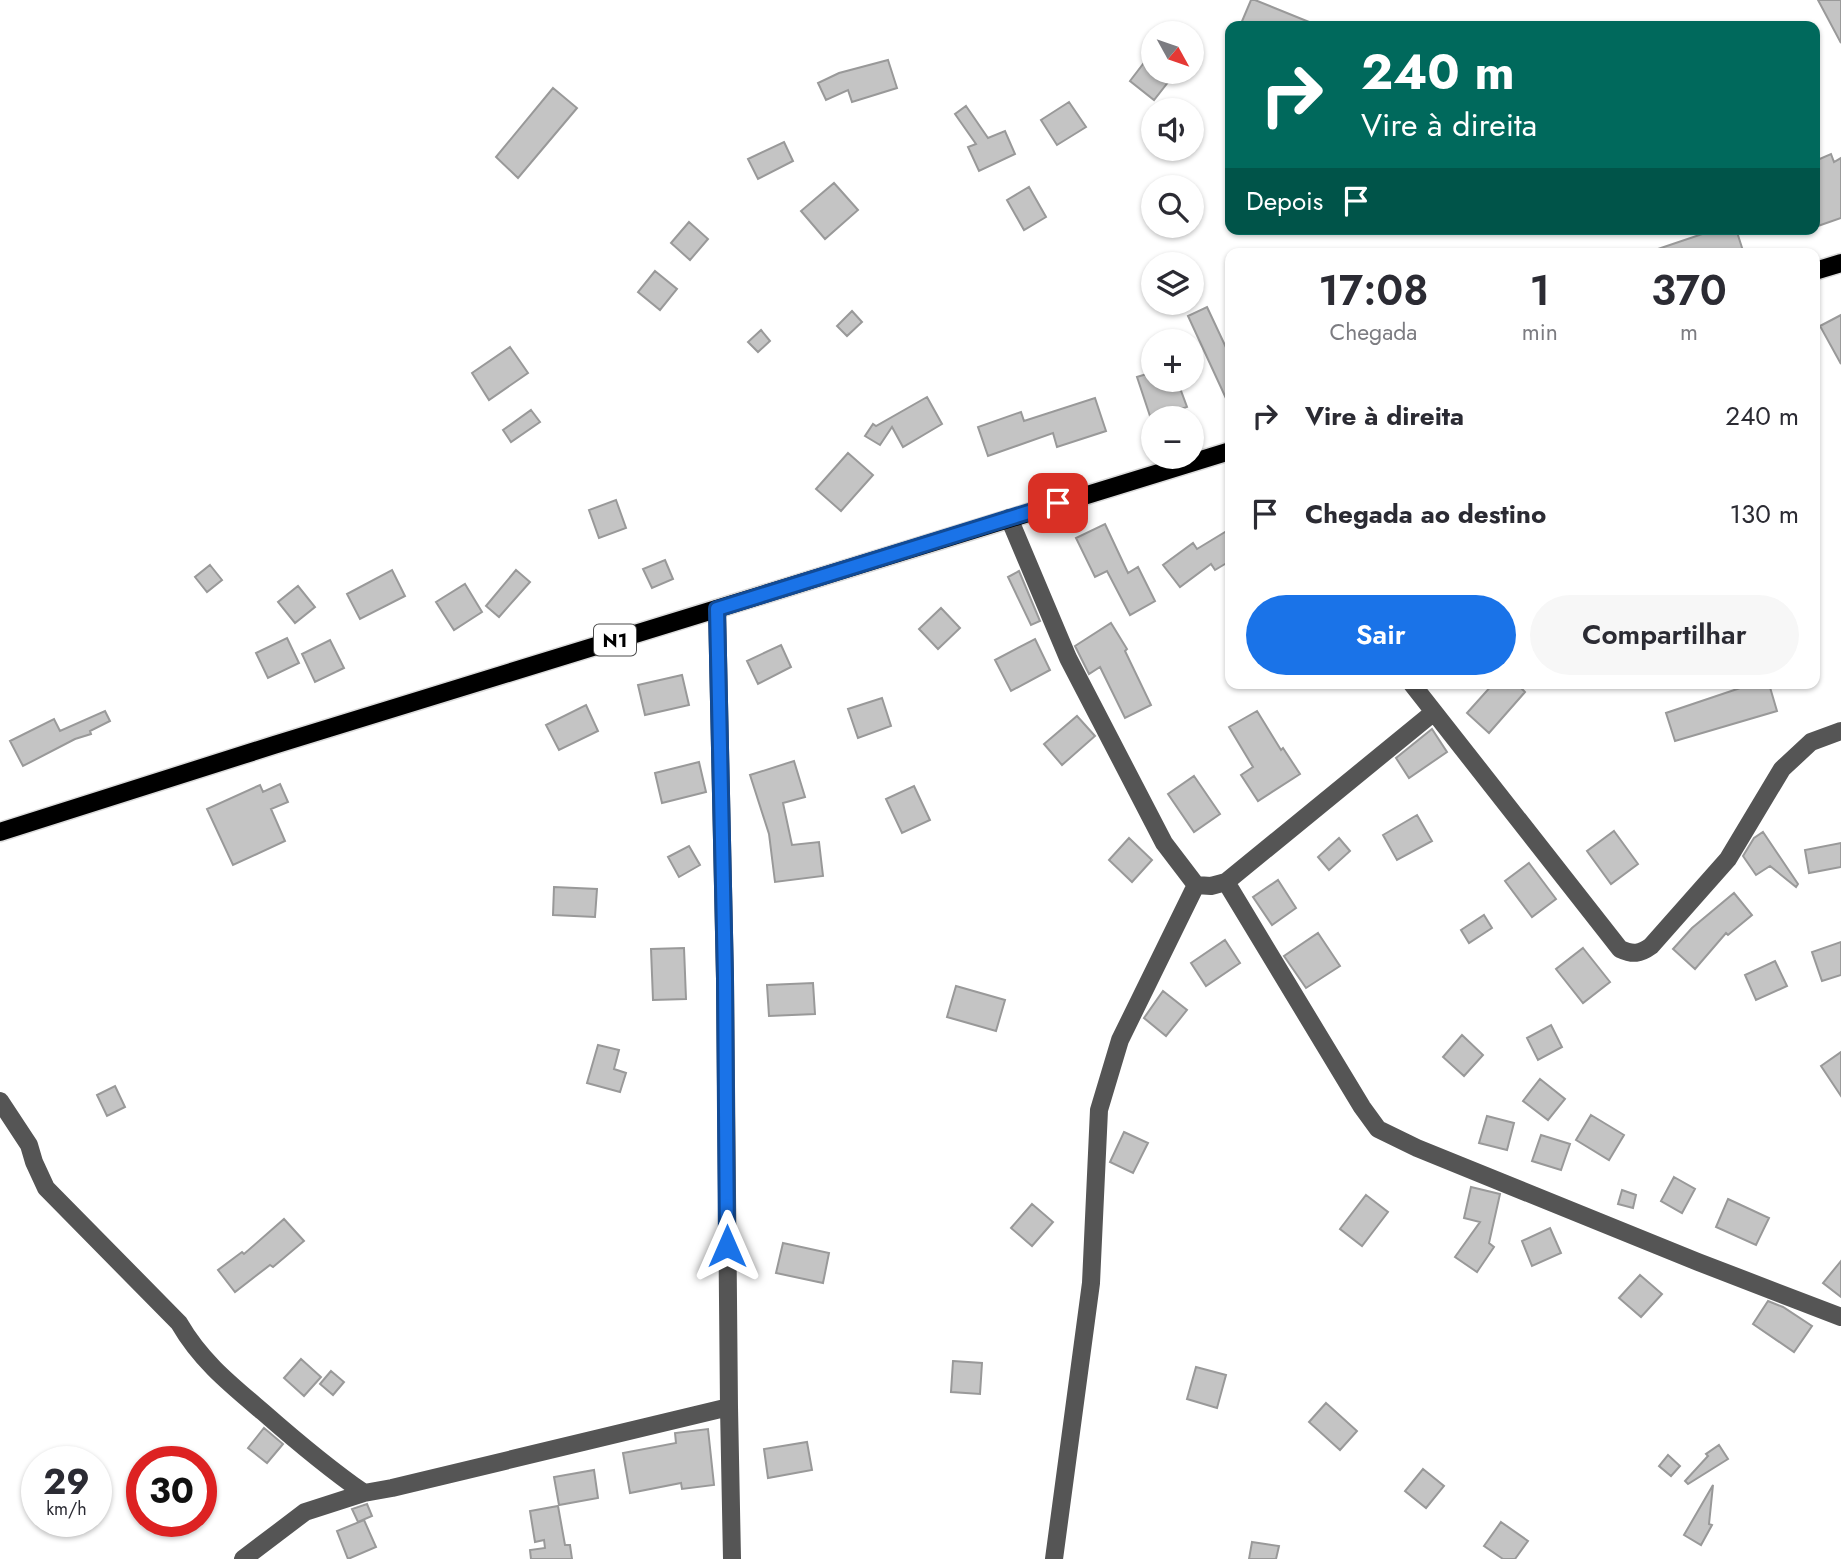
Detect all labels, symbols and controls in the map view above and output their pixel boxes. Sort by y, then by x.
north arrow [1141,21,1204,84]
map controls [1141,21,1204,469]
text: 240 m [1361,37,1515,107]
icon: right [1246,49,1337,140]
button: sound [1141,98,1204,161]
text: Vire à direita [1361,102,1537,148]
button: search [1141,175,1204,238]
text: Depois [1246,182,1323,220]
icon: arrive [1337,182,1375,220]
button: layers [1141,252,1204,315]
text: 17:08 [1318,260,1429,321]
text: 1 [1530,260,1550,321]
text: 370 [1651,260,1727,321]
text: Chegada [1329,315,1417,349]
text: min [1522,315,1558,349]
text: m [1680,315,1698,349]
button: + [1141,329,1204,392]
icon: right [1246,397,1284,435]
text: Vire à direita [1305,397,1464,435]
text: 240 m [1725,397,1799,435]
button: − [1141,406,1204,469]
pin [1028,473,1088,533]
icon: arrive [1039,484,1077,522]
icon: arrive [1246,495,1284,533]
text: Chegada ao destino [1305,495,1546,533]
text: 130 m [1729,495,1799,533]
button: Sair [1246,595,1516,675]
button: Compartilhar [1530,595,1799,675]
road number: N1 [594,624,636,656]
position arrow [690,1209,764,1283]
speed limit sign: 30 [126,1446,217,1537]
text: 29 [43,1457,90,1507]
text: km/h [46,1496,87,1522]

